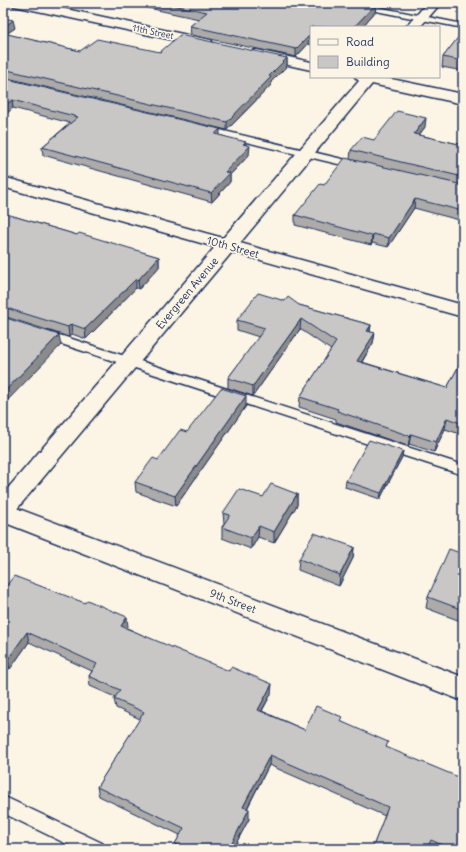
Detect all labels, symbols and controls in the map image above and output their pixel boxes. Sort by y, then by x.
street label: 11th Street [132,22,175,41]
legend [310,26,440,78]
text: Road [346,34,374,49]
text: Building [346,54,390,69]
street label: 10th Street [205,233,261,261]
street label: Evergreen Avenue [153,254,221,332]
street label: 9th Street [208,586,258,616]

